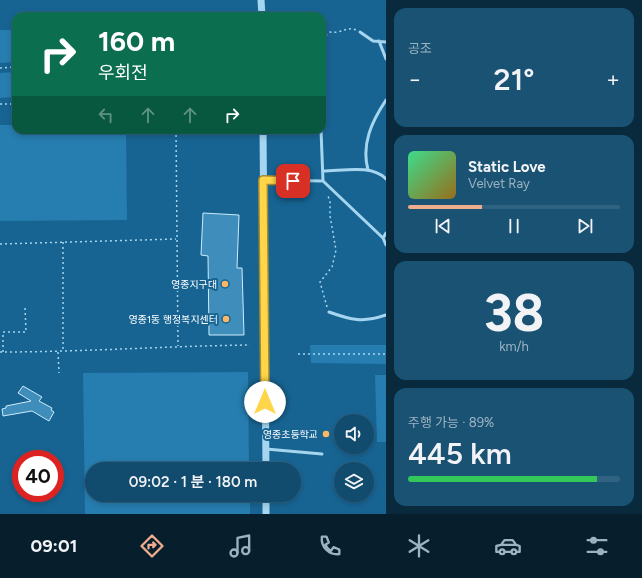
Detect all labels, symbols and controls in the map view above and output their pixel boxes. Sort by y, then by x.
text: 160 m [98,24,175,58]
icon: right [32,28,84,80]
text: 공조 [408,41,432,56]
text: 21° [494,61,534,98]
text: 우회전 [98,62,148,84]
text: − [408,66,422,93]
text: + [606,66,620,93]
icon: left [95,104,117,126]
icon: ahead [137,104,159,126]
icon: ahead [179,104,201,126]
icon: right [221,104,243,126]
text: Static Love [468,158,546,176]
pin [276,164,310,198]
icon: arrive [282,170,304,192]
text: Velvet Ray [468,176,530,191]
icon: previous [432,215,454,237]
icon: pause [503,215,525,237]
icon: next [574,215,596,237]
place label: 영종지구대 [171,278,217,291]
marker: 영종지구대 [220,279,230,289]
text: 38 [484,282,544,344]
place label: 영종1동 행정복지센터 [129,313,218,326]
marker: 영종1동 행정복지센터 [221,314,231,324]
text: km/h [499,339,529,354]
position arrow [244,381,286,423]
map controls [334,414,374,502]
button: sound [334,414,374,454]
text: 주행 가능 · 89% [408,415,494,430]
place label: 영종초등학교 [263,428,318,441]
marker: 영종초등학교 [321,429,331,439]
text: 445 km [408,435,512,472]
speed limit sign: 40 [12,450,64,502]
button: layers [334,462,374,502]
text: 09:02 · 1 분 · 180 m [129,473,257,491]
icon: directions [138,532,166,560]
icon: music [227,532,255,560]
icon: phone [316,532,344,560]
icon: climate [405,532,433,560]
icon: car [494,532,522,560]
icon: filters [583,532,611,560]
text: 09:01 [31,535,77,557]

